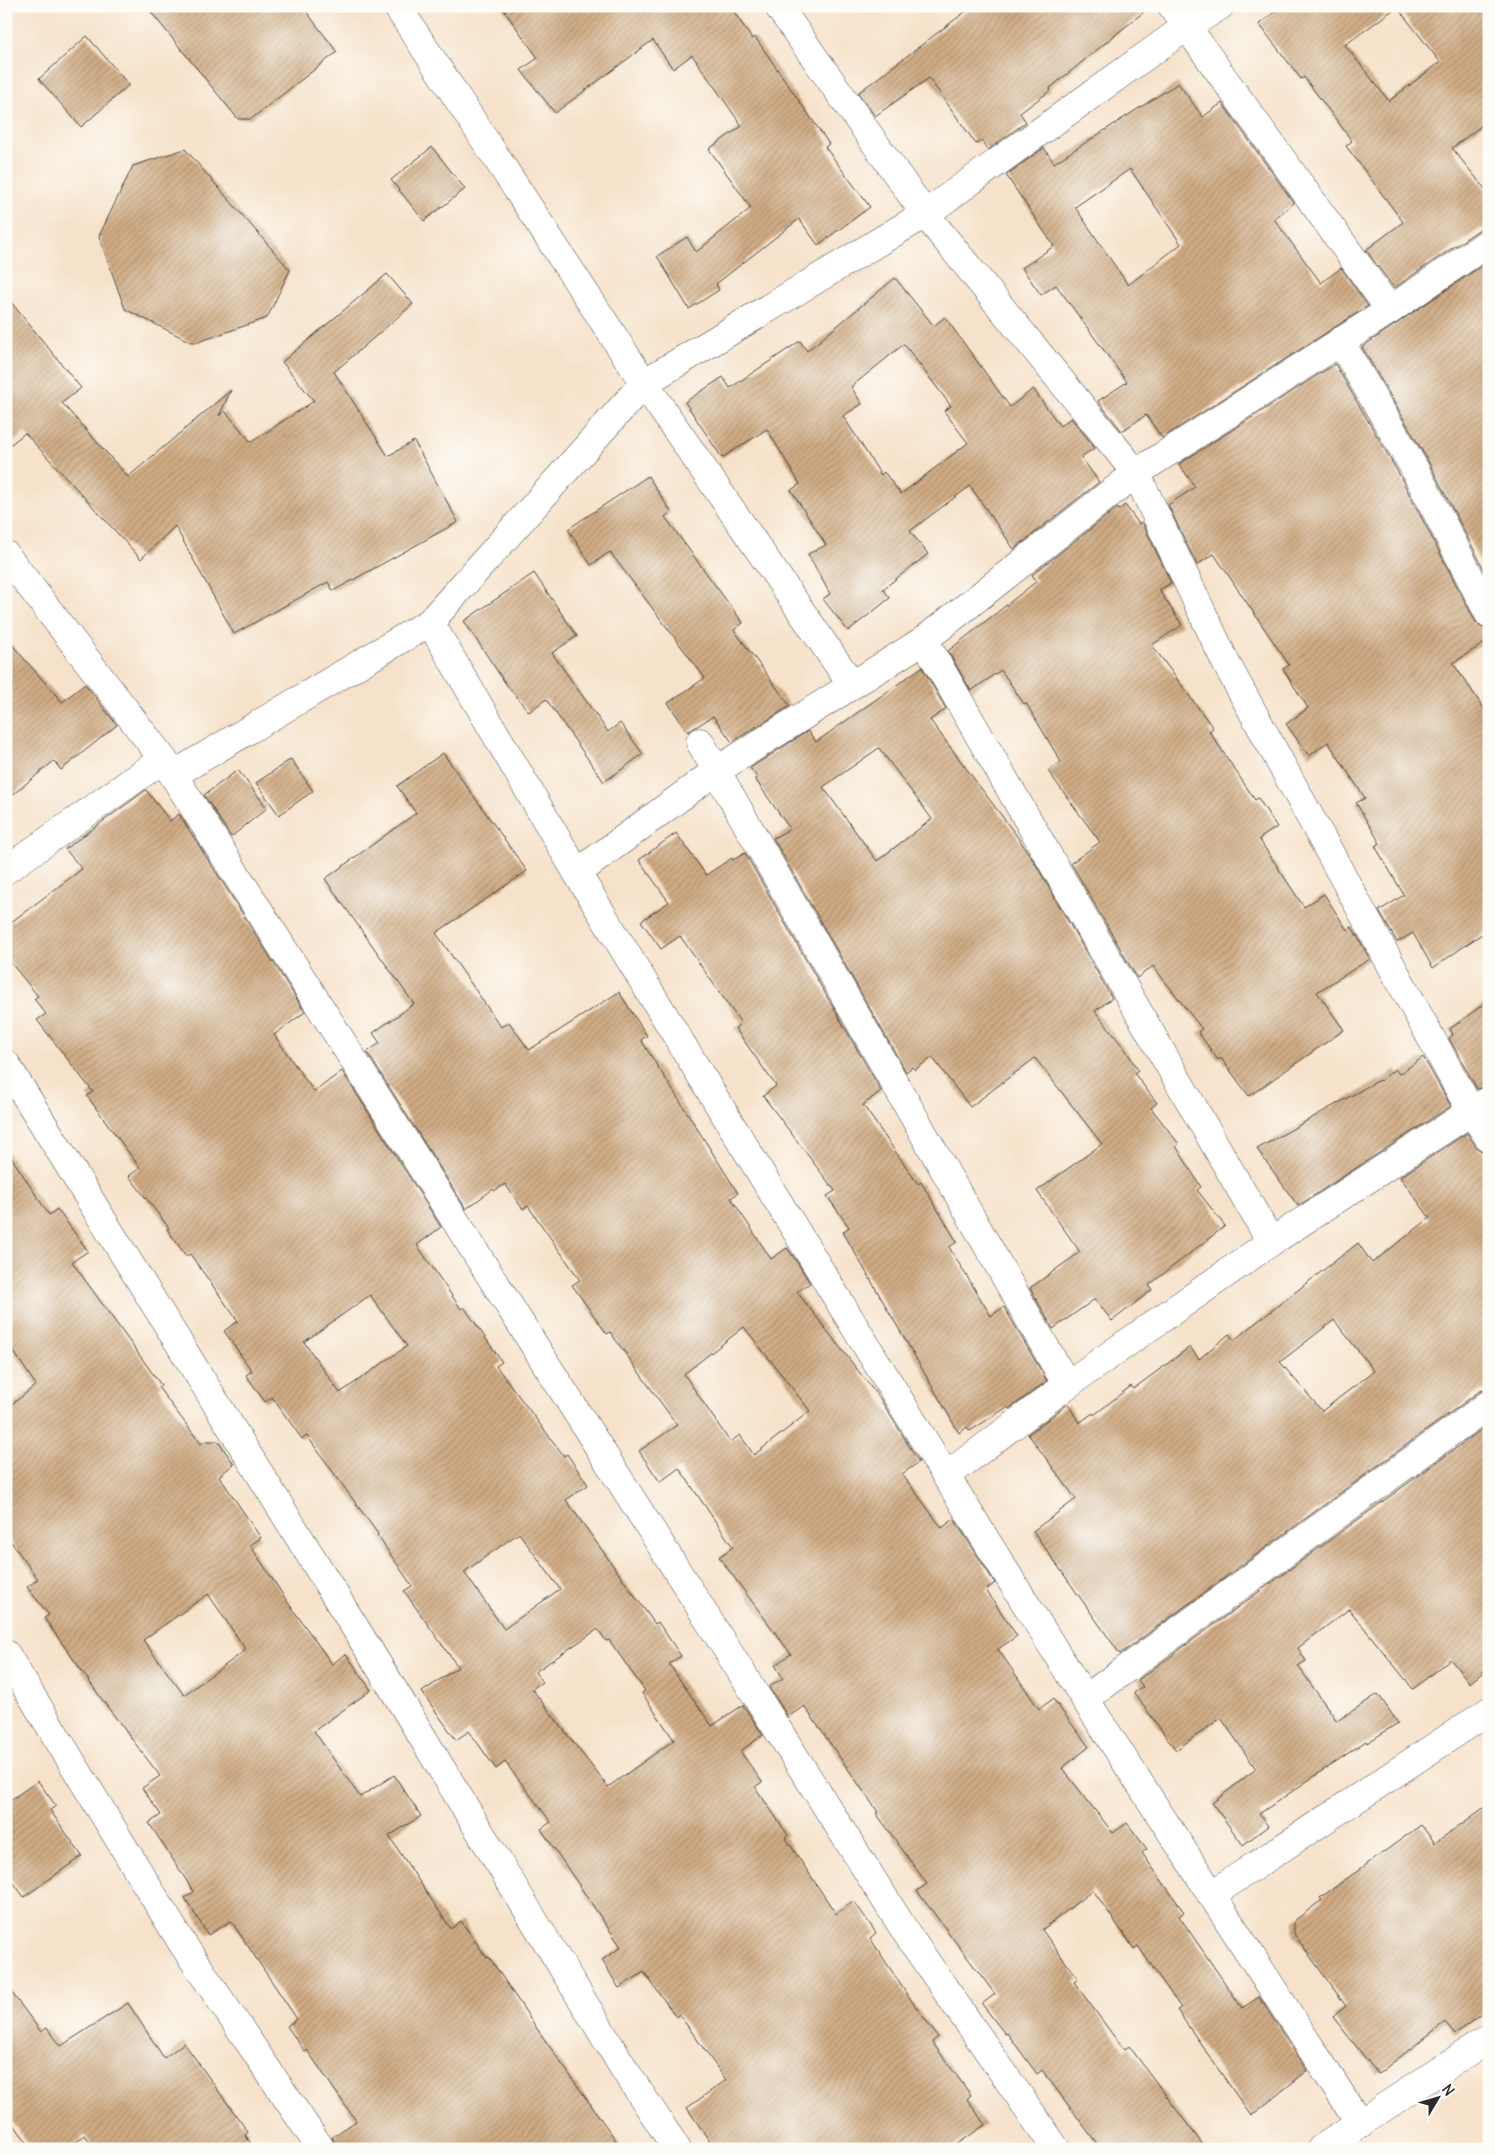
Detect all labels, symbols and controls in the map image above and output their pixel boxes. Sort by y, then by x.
north arrow [1412,2072,1462,2122]
text: N [1438,2081,1458,2099]

